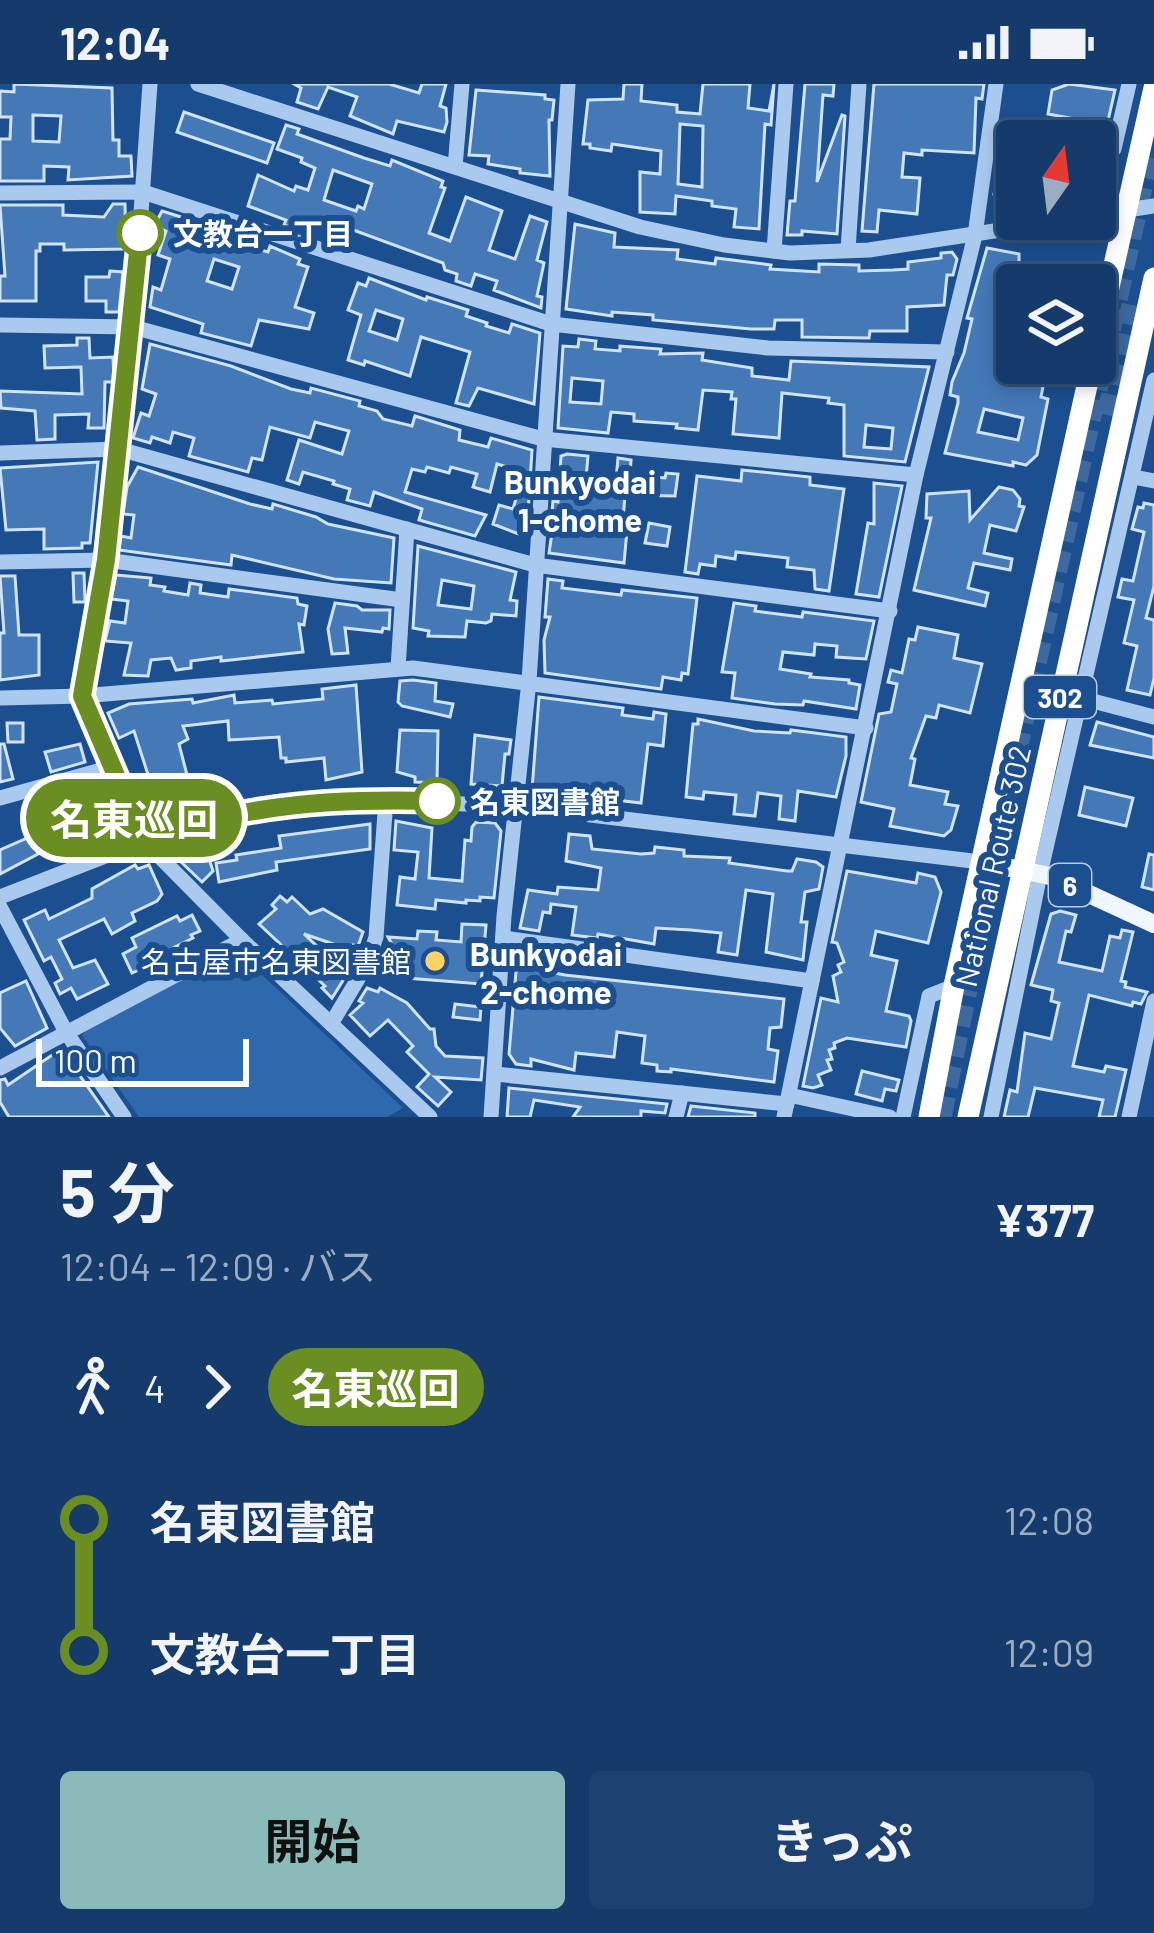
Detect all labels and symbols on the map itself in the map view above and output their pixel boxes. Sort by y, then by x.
north arrow [996,120,1116,240]
marker: 文教台一丁目 [118,211,162,255]
place label: 文教台一丁目 [173,215,353,251]
district label: Bunkyodai 1-chome [504,461,656,539]
road number: 302 [1024,676,1096,718]
street label: National Route 302 [947,742,1037,990]
line badge: 名東巡回 [50,779,218,857]
marker: 名東図書館 [415,779,459,823]
place label: 名東図書館 [470,783,620,819]
road number: 6 [1049,864,1091,906]
district label: Bunkyodai 2-chome [470,933,622,1011]
place label: 名古屋市名東図書館 [141,943,411,979]
marker: 名古屋市名東図書館 [422,948,448,974]
scale bar [36,1033,249,1086]

